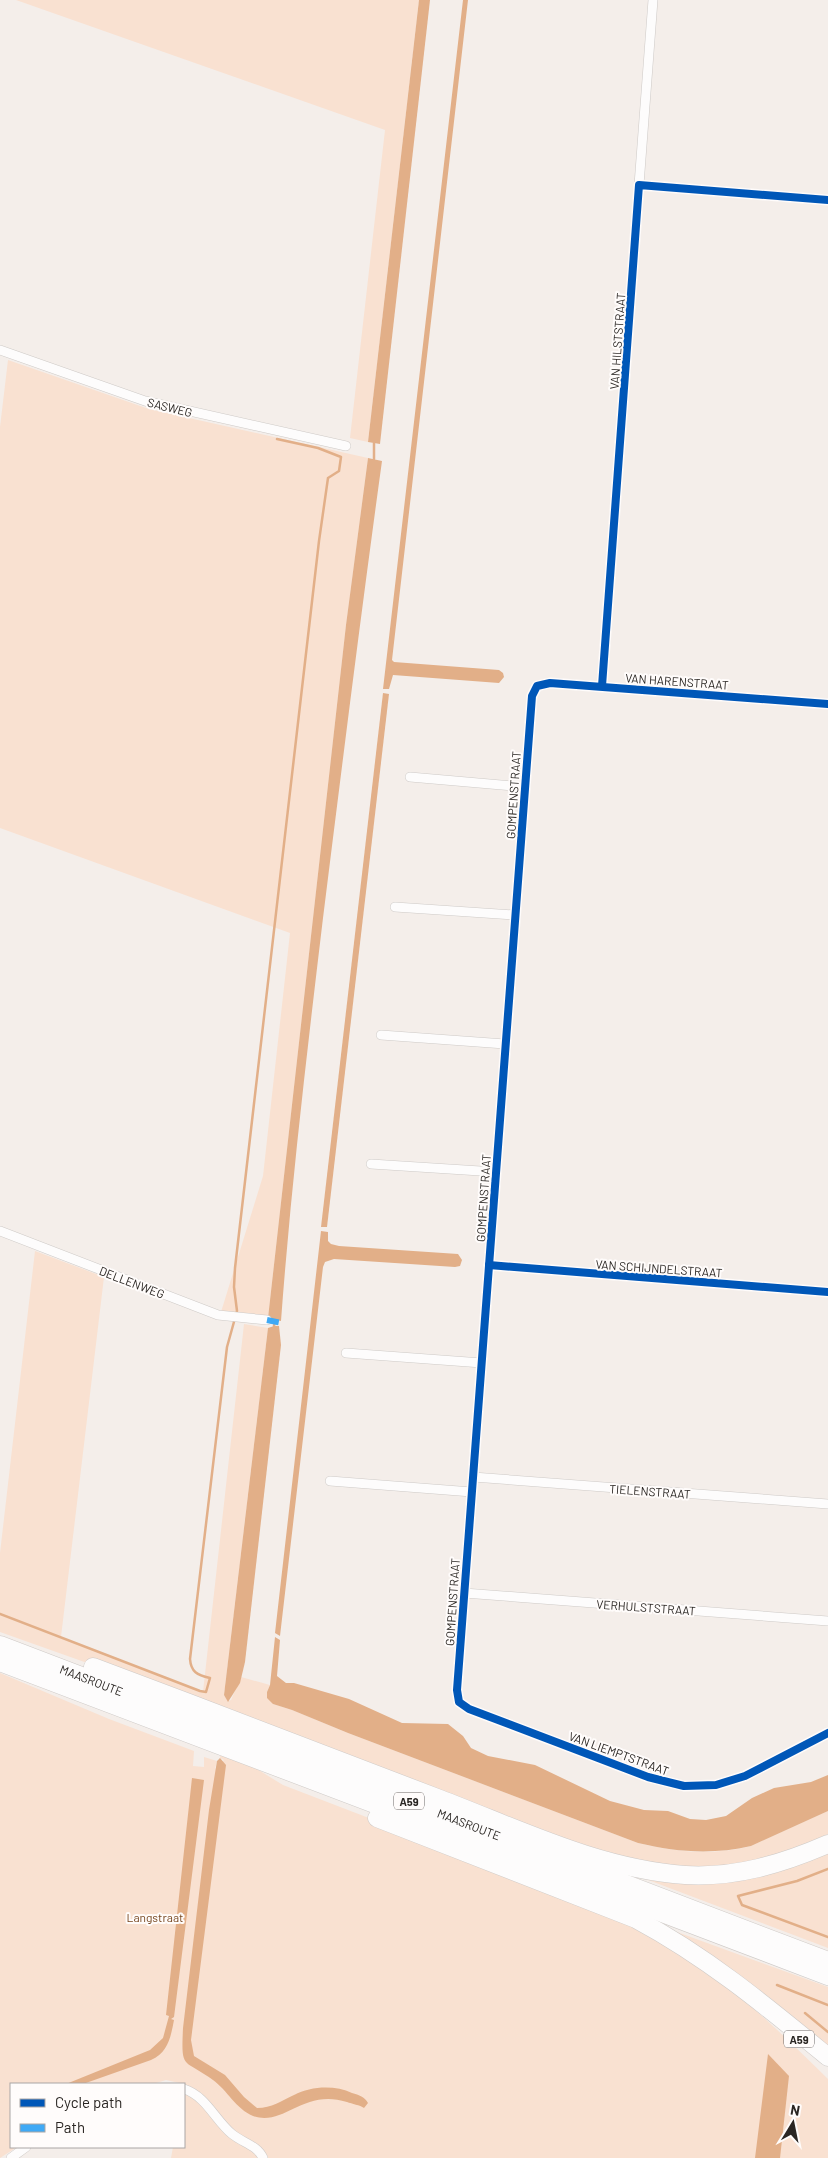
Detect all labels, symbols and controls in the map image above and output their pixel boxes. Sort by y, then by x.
street label: VAN HILSTSTRAAT [607,292,627,390]
street label: SASWEG [146,395,194,419]
street label: VAN HARENSTRAAT [625,670,729,692]
street label: GOMPENSTRAAT [503,751,523,839]
street label: GOMPENSTRAAT [473,1154,493,1242]
street label: VAN SCHIJNDELSTRAAT [595,1257,723,1279]
street label: DELLENWEG [97,1263,167,1301]
street label: TIELENSTRAAT [609,1481,691,1501]
street label: GOMPENSTRAAT [442,1558,462,1646]
street label: VERHULSTSTRAAT [596,1597,696,1617]
street label: MAASROUTE [58,1662,125,1698]
street label: VAN LIEMPTSTRAAT [567,1728,671,1778]
road number: A59 [394,1792,424,1810]
street label: MAASROUTE [435,1806,503,1842]
park label: Langstraat [127,1910,183,1924]
road number: A59 [784,2030,814,2048]
legend [10,2083,185,2148]
text: Cycle path [55,2093,122,2111]
north arrow [768,2098,818,2148]
text: N [789,2101,801,2119]
text: Path [55,2118,85,2136]

